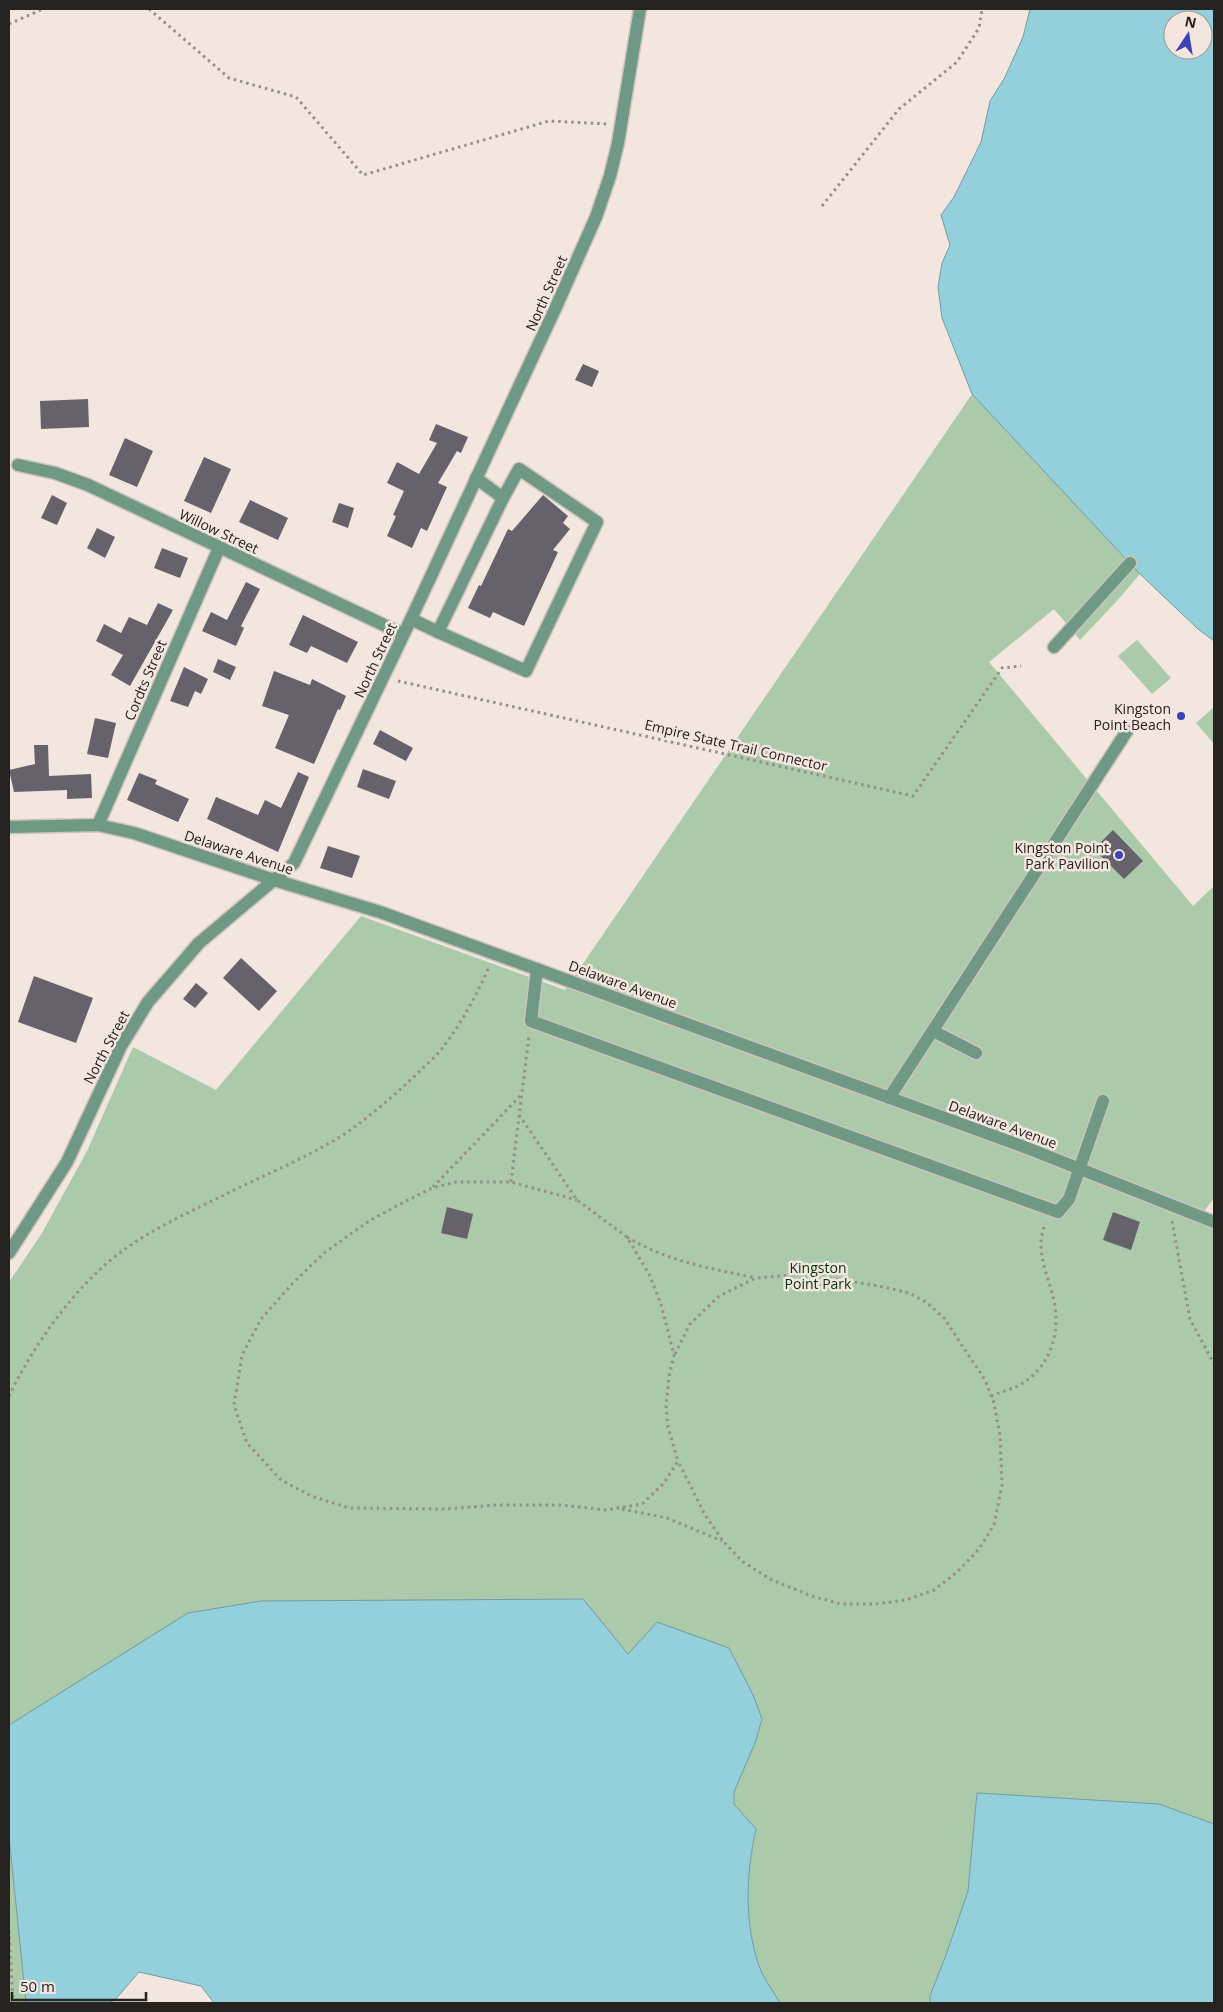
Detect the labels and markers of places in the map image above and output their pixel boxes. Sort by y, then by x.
place label: Kingston Point Beach [1093,699,1171,734]
marker: Kingston Point Beach [1175,710,1187,722]
place label: Kingston Point Park Pavilion [1014,838,1109,873]
marker: Kingston Point Park Pavilion [1113,849,1125,861]

